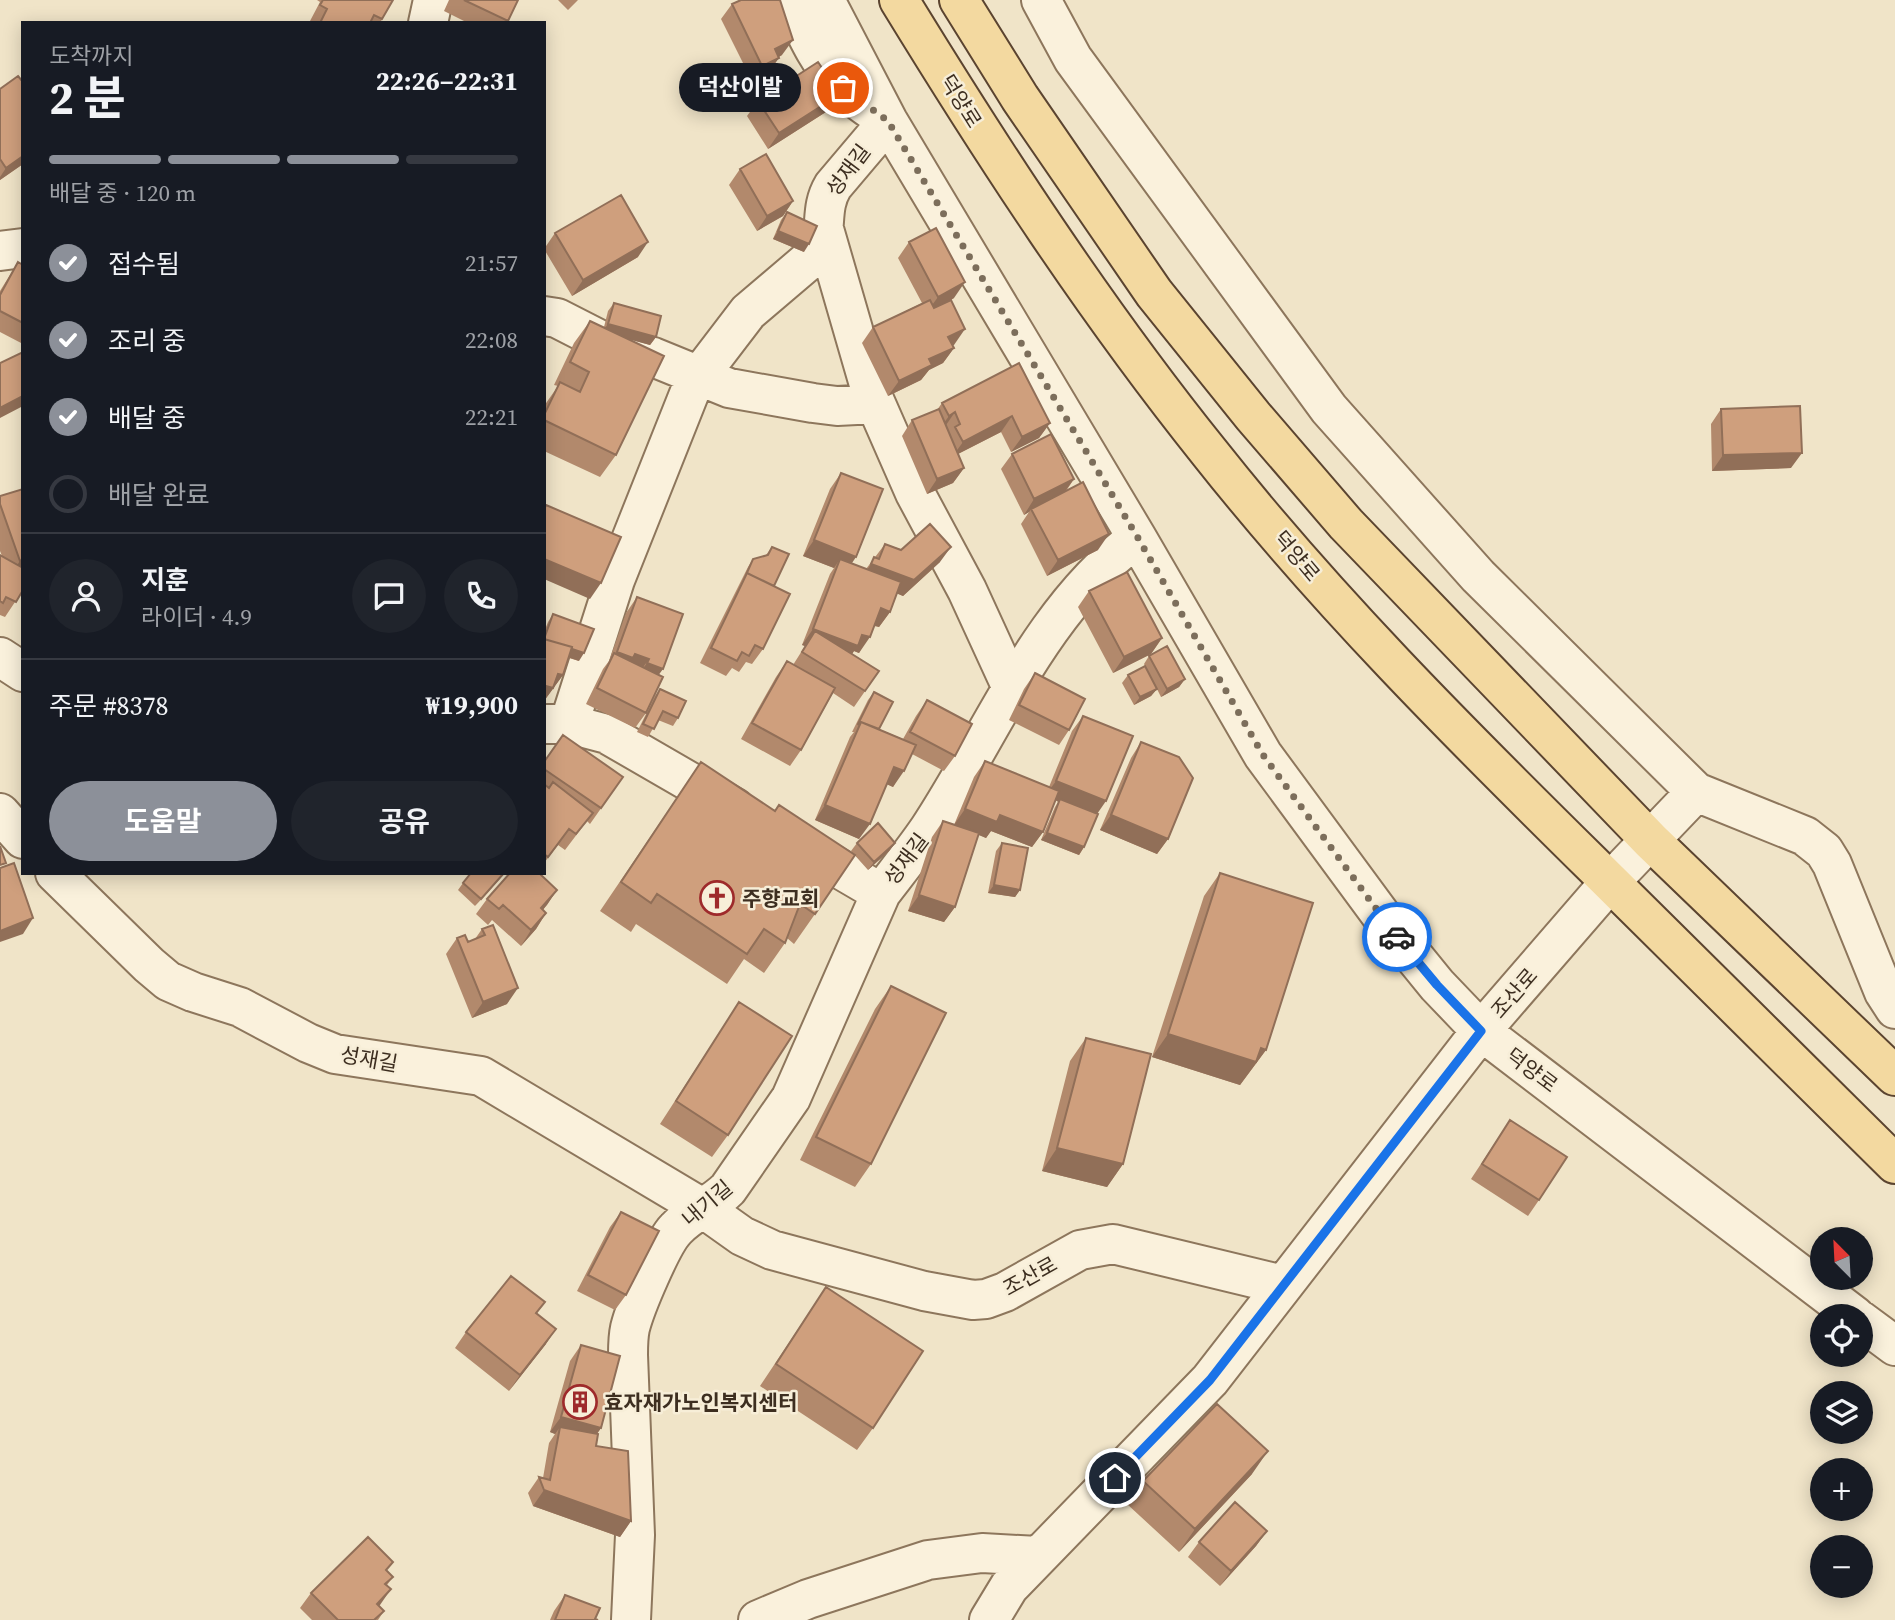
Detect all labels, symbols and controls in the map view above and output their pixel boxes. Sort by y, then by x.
text: 도착까지 [49,40,134,72]
pin [813,58,873,118]
text: 22:26–22:31 [376,63,518,99]
callout: 덕산이발 [678,64,801,112]
text: 2 분 [49,66,126,129]
icon: bag [824,69,862,107]
street label: 덕양로 [933,69,989,133]
text: 덕산이발 [698,71,782,103]
street label: 성재길 [819,138,877,202]
text: 배달 중 · 120 m [49,177,196,209]
icon: check [49,244,87,282]
text: 접수됨 [108,246,180,282]
text: 21:57 [465,247,518,279]
icon: check [49,321,87,359]
text: 조리 중 [108,323,186,359]
text: 22:08 [465,324,518,356]
icon: check [49,398,87,436]
text: 배달 중 [108,400,186,436]
text: 22:21 [465,401,518,433]
text: 배달 완료 [108,477,210,513]
street label: 덕양로 [1267,524,1327,588]
button: person [49,559,123,633]
button: chat [352,559,426,633]
button: phone [444,559,518,633]
text: 지훈 [141,562,189,598]
text: 라이더 · 4.9 [141,601,252,633]
text: ₩19,900 [426,687,518,723]
text: 주문 #8378 [49,688,169,724]
button: 도움말 [49,781,277,861]
button: 공유 [291,781,518,861]
street label: 성재길 [877,827,935,891]
church icon: 주향교회 [698,879,736,917]
place label: 주향교회 [742,884,819,913]
courier [1362,902,1432,972]
icon: car [1378,918,1416,956]
street label: 조산로 [1484,962,1544,1024]
street label: 성재길 [338,1040,400,1078]
street label: 덕양로 [1500,1041,1564,1099]
street label: 내기길 [675,1173,739,1233]
north arrow [1810,1227,1872,1290]
map controls [1810,1227,1873,1598]
street label: 조산로 [998,1249,1062,1303]
button: locate [1810,1304,1873,1367]
button: layers [1810,1381,1873,1444]
building icon: 효자재가노인복지센터 [561,1383,599,1421]
place label: 효자재가노인복지센터 [604,1388,797,1417]
pin [1085,1448,1145,1508]
button: + [1810,1458,1873,1521]
icon: home [1096,1459,1134,1497]
button: − [1810,1535,1873,1598]

